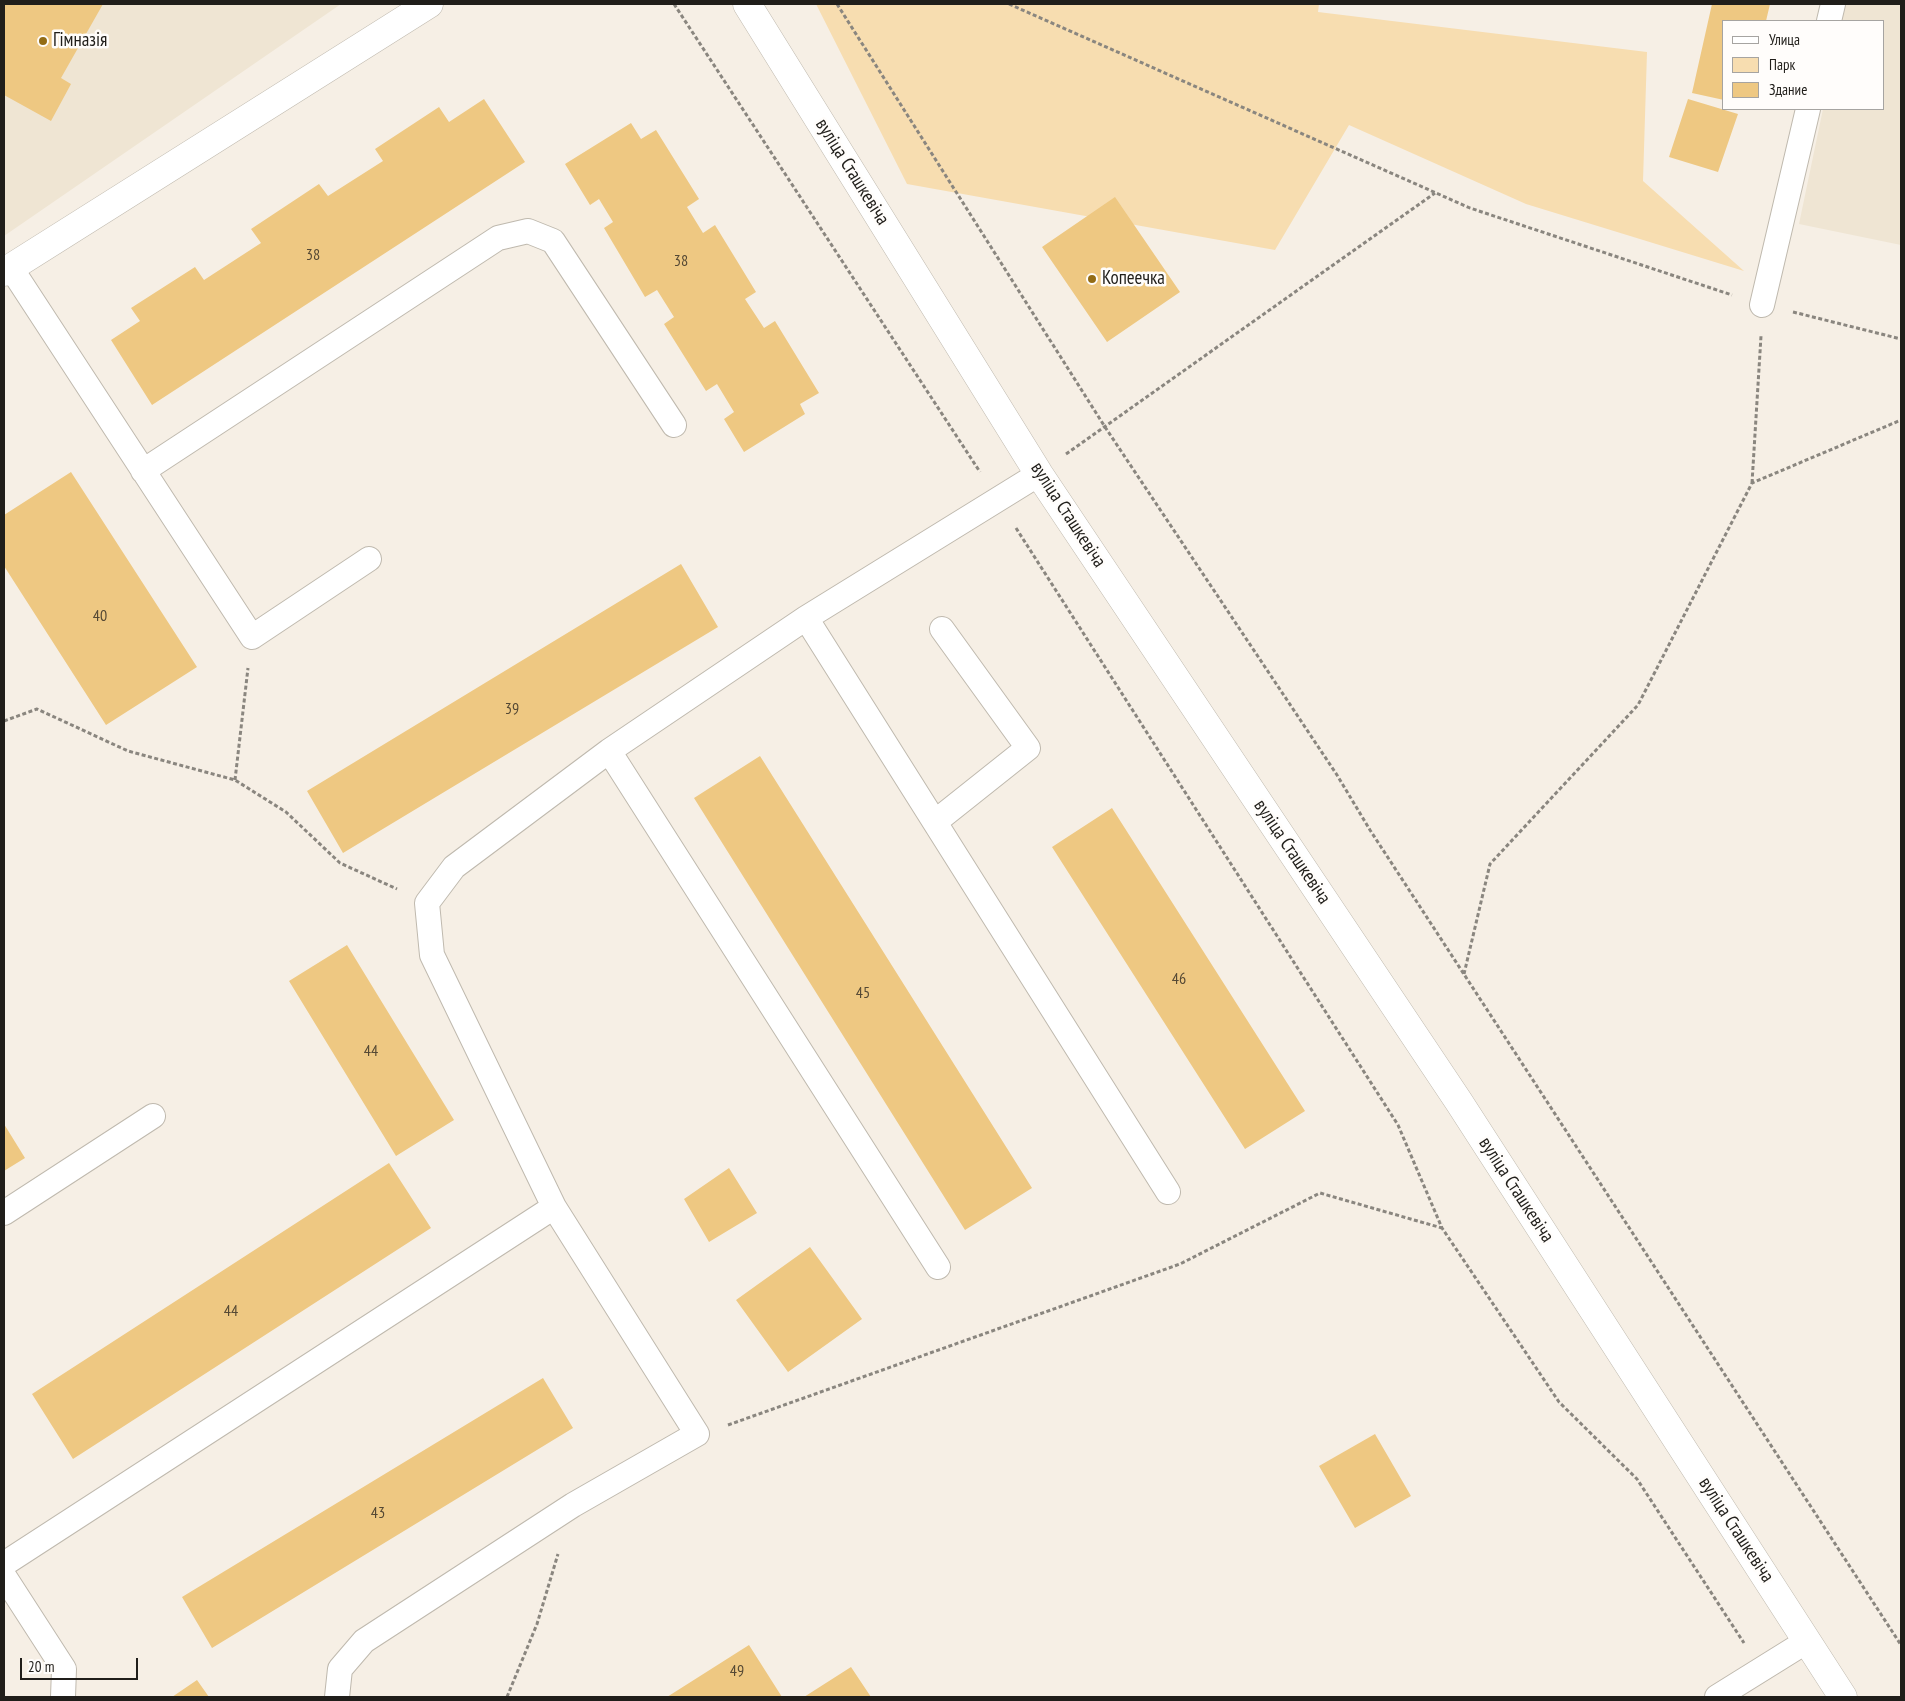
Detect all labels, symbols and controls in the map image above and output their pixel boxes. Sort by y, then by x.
legend [1722,20,1885,110]
place label: Гімназія [53,30,107,52]
text: Улица [1769,30,1800,49]
marker: Гімназія [37,35,49,47]
text: Парк [1769,55,1795,74]
text: Здание [1769,80,1807,99]
street label: вуліца Сташкевіча [810,115,894,229]
house number: 38 [306,245,320,265]
house number: 38 [674,251,688,271]
place label: Копеечка [1102,268,1165,290]
marker: Копеечка [1086,273,1098,285]
street label: вуліца Сташкевіча [1025,458,1111,572]
house number: 40 [93,606,107,626]
house number: 39 [505,699,519,719]
street label: вуліца Сташкевіча [1249,795,1335,909]
house number: 46 [1172,969,1186,989]
house number: 45 [856,983,870,1003]
house number: 44 [364,1041,378,1061]
street label: вуліца Сташкевіча [1473,1133,1559,1247]
house number: 44 [224,1301,238,1321]
street label: вуліца Сташкевіча [1693,1473,1779,1587]
house number: 43 [371,1503,385,1523]
scale bar [22,1648,140,1680]
text: 20 m [28,1657,54,1676]
house number: 49 [730,1661,744,1681]

